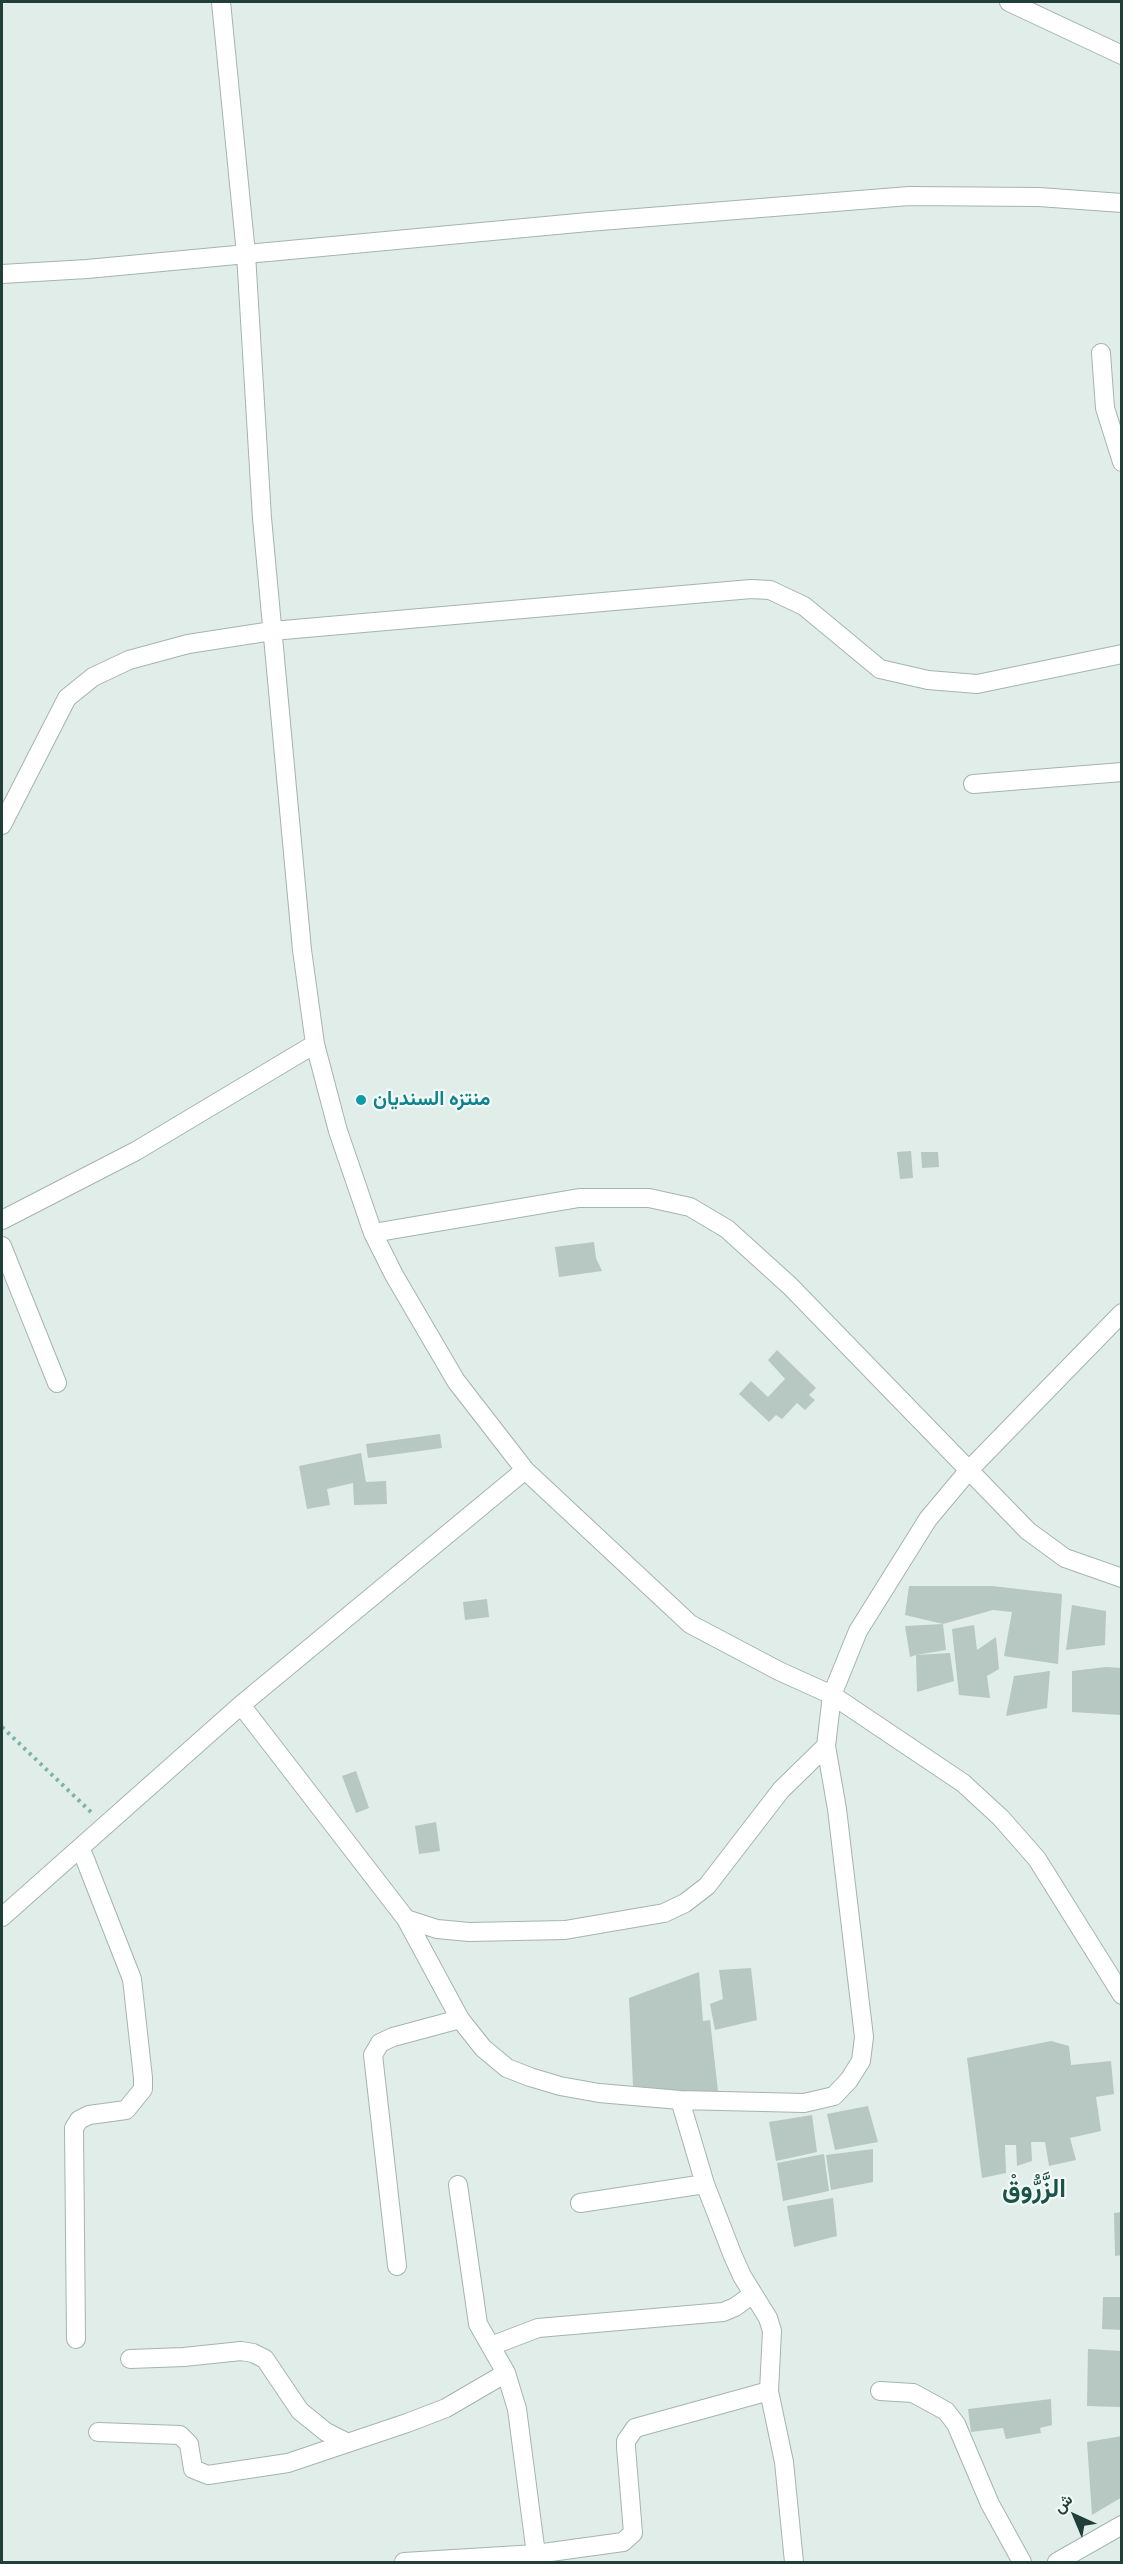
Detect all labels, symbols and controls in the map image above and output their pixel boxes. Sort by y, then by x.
place label: منتزه السنديان [373,1088,490,1112]
marker: منتزه السنديان [354,1093,368,1107]
district label: الزَّرُّوقْ [1002,2174,1066,2206]
north arrow [1045,2486,1105,2546]
text: ش [1048,2488,1077,2518]

